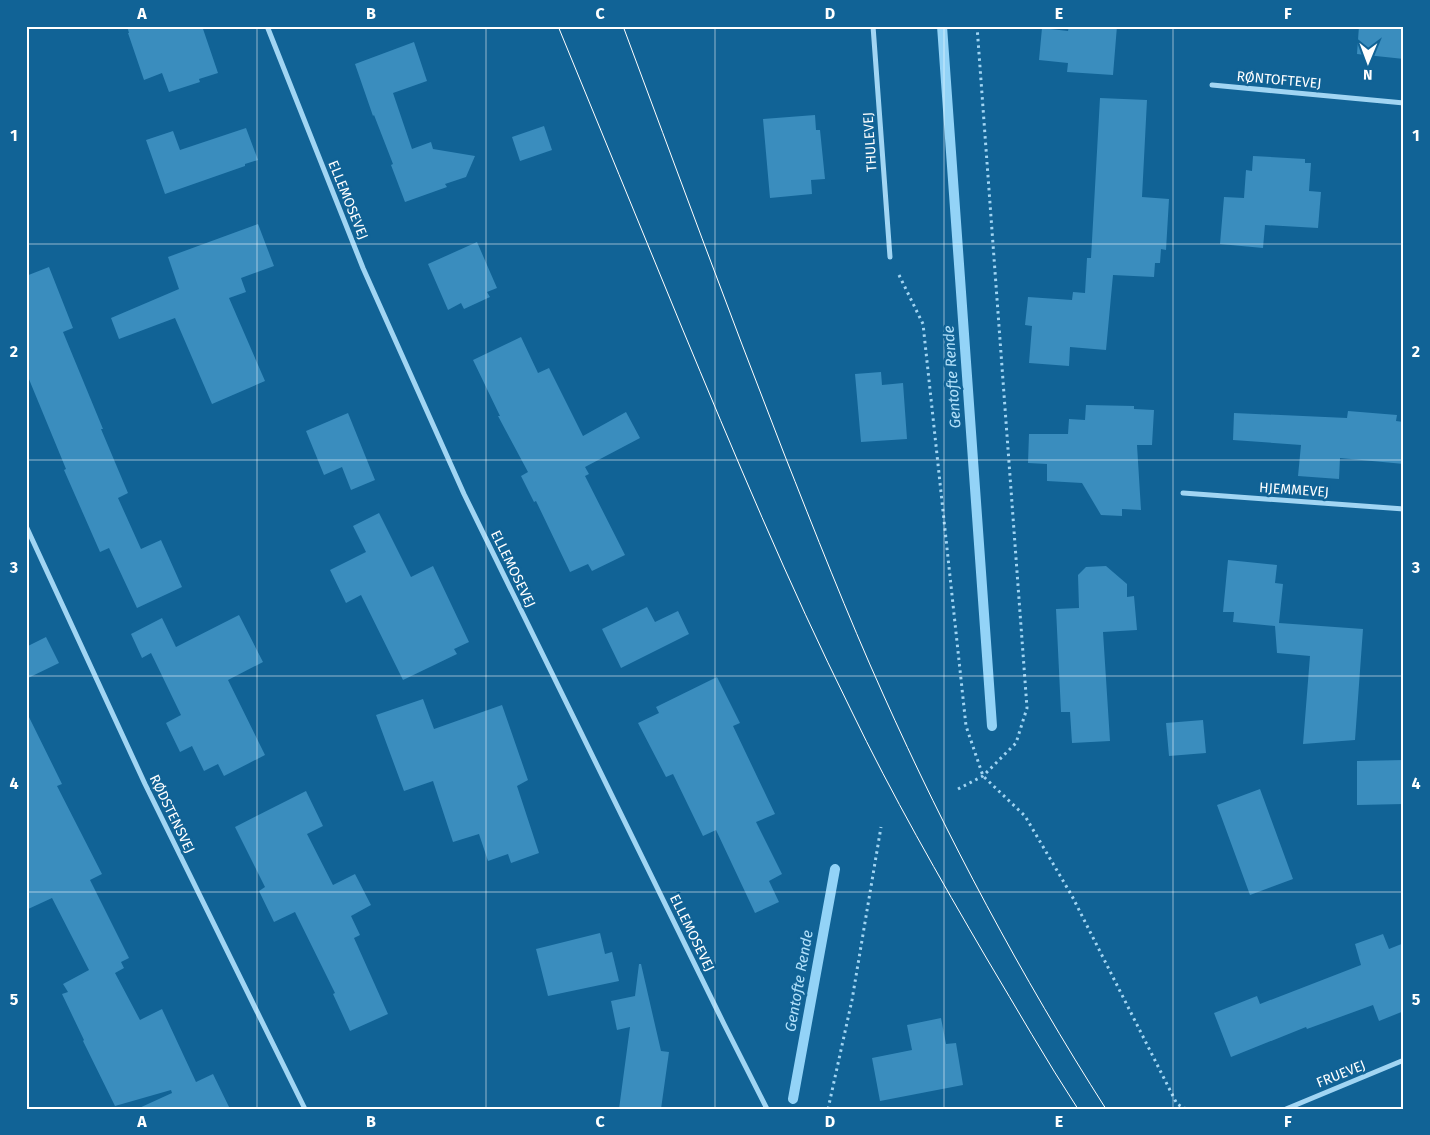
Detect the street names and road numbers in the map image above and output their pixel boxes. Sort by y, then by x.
street label: RØNTOFTEVEJ [1236,68,1322,92]
street label: THULEVEJ [859,112,881,172]
street label: ELLEMOSEVEJ [324,158,372,242]
street label: HJEMMEVEJ [1258,479,1330,501]
street label: ELLEMOSEVEJ [487,528,539,610]
street label: RØDSTENSVEJ [146,772,198,856]
street label: ELLEMOSEVEJ [666,892,718,974]
street label: FRUEVEJ [1314,1056,1368,1092]

